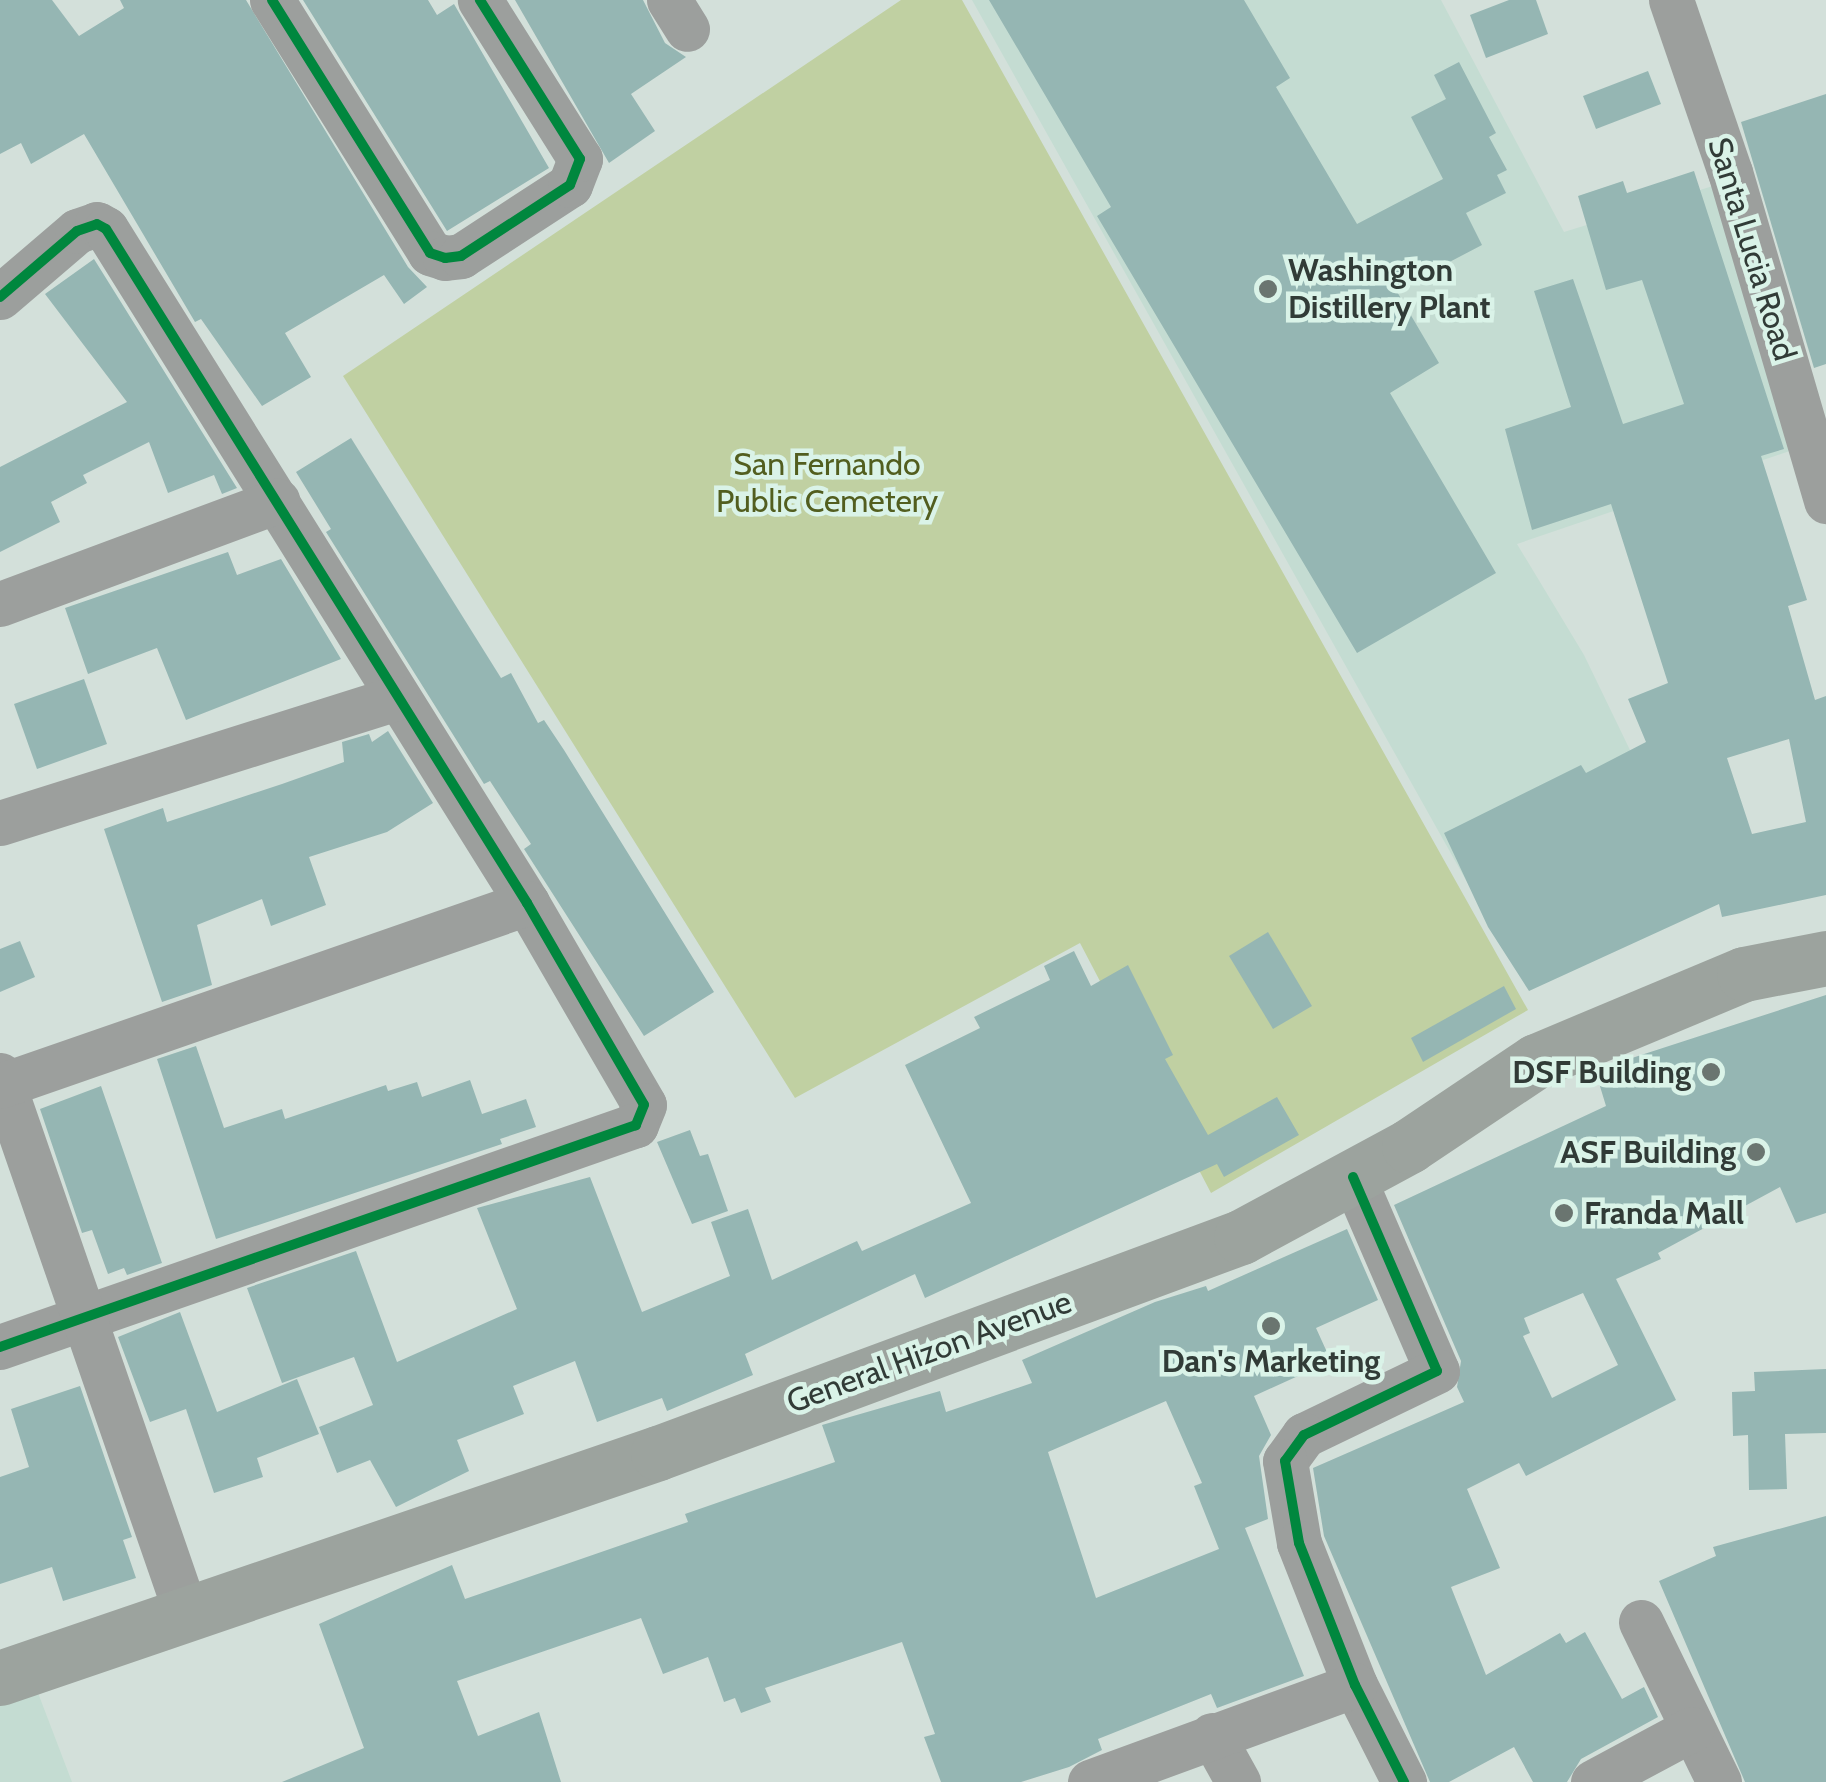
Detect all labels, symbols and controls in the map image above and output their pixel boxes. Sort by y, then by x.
street label: Santa Lucia Road [1700,133,1804,365]
place label: Washington Distillery Plant [1288,252,1491,327]
marker: Washington Distillery Plant [1257,278,1279,300]
park label: San Fernando Public Cemetery [716,446,938,521]
place label: DSF Building [1512,1053,1691,1091]
marker: DSF Building [1700,1061,1722,1083]
place label: ASF Building [1560,1133,1736,1171]
marker: ASF Building [1745,1141,1767,1163]
place label: Franda Mall [1584,1194,1744,1232]
marker: Franda Mall [1553,1202,1575,1224]
street label: General Hizon Avenue [781,1283,1077,1421]
marker: Dan's Marketing [1260,1315,1282,1337]
place label: Dan's Marketing [1162,1342,1380,1380]

